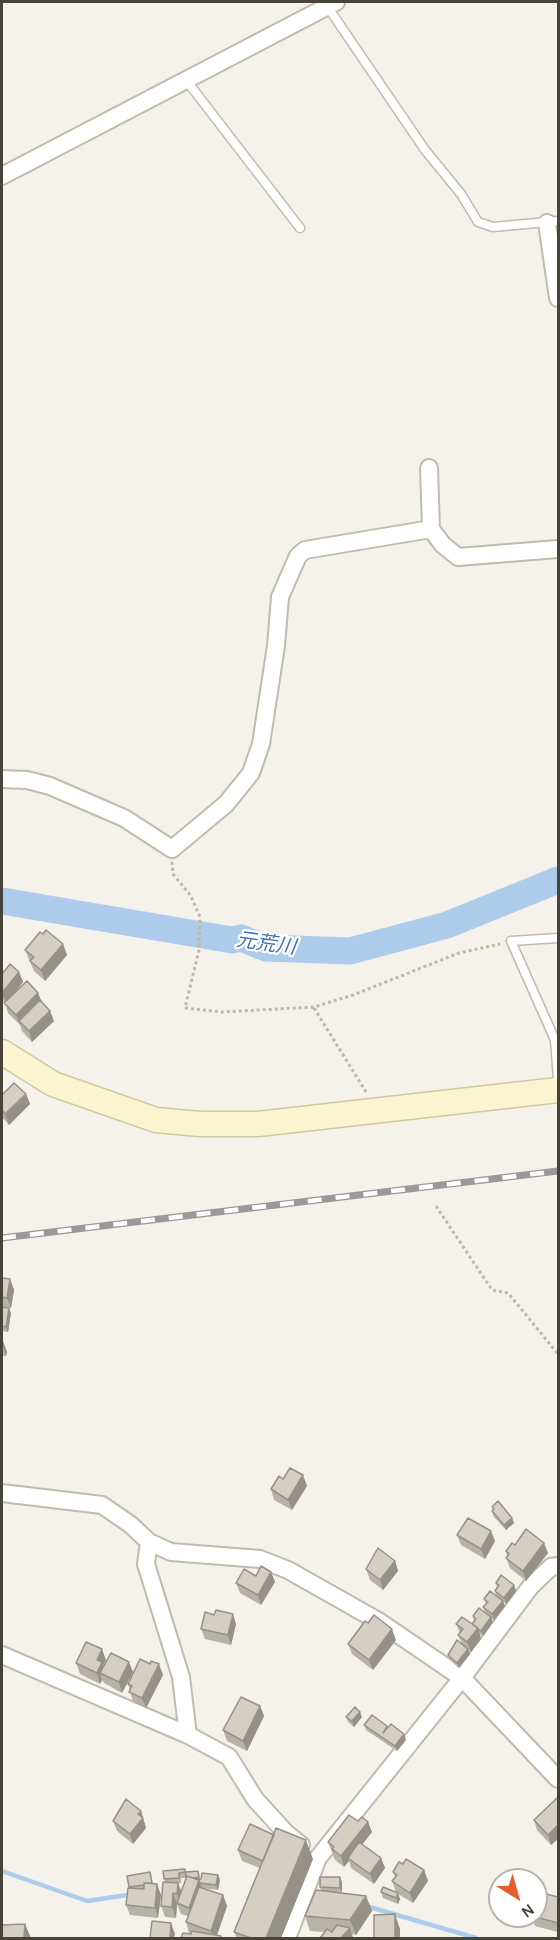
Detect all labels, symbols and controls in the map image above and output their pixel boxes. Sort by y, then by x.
water label: 元荒川 [235,928,297,960]
north arrow [488,1868,548,1928]
text: N [518,1900,538,1922]

